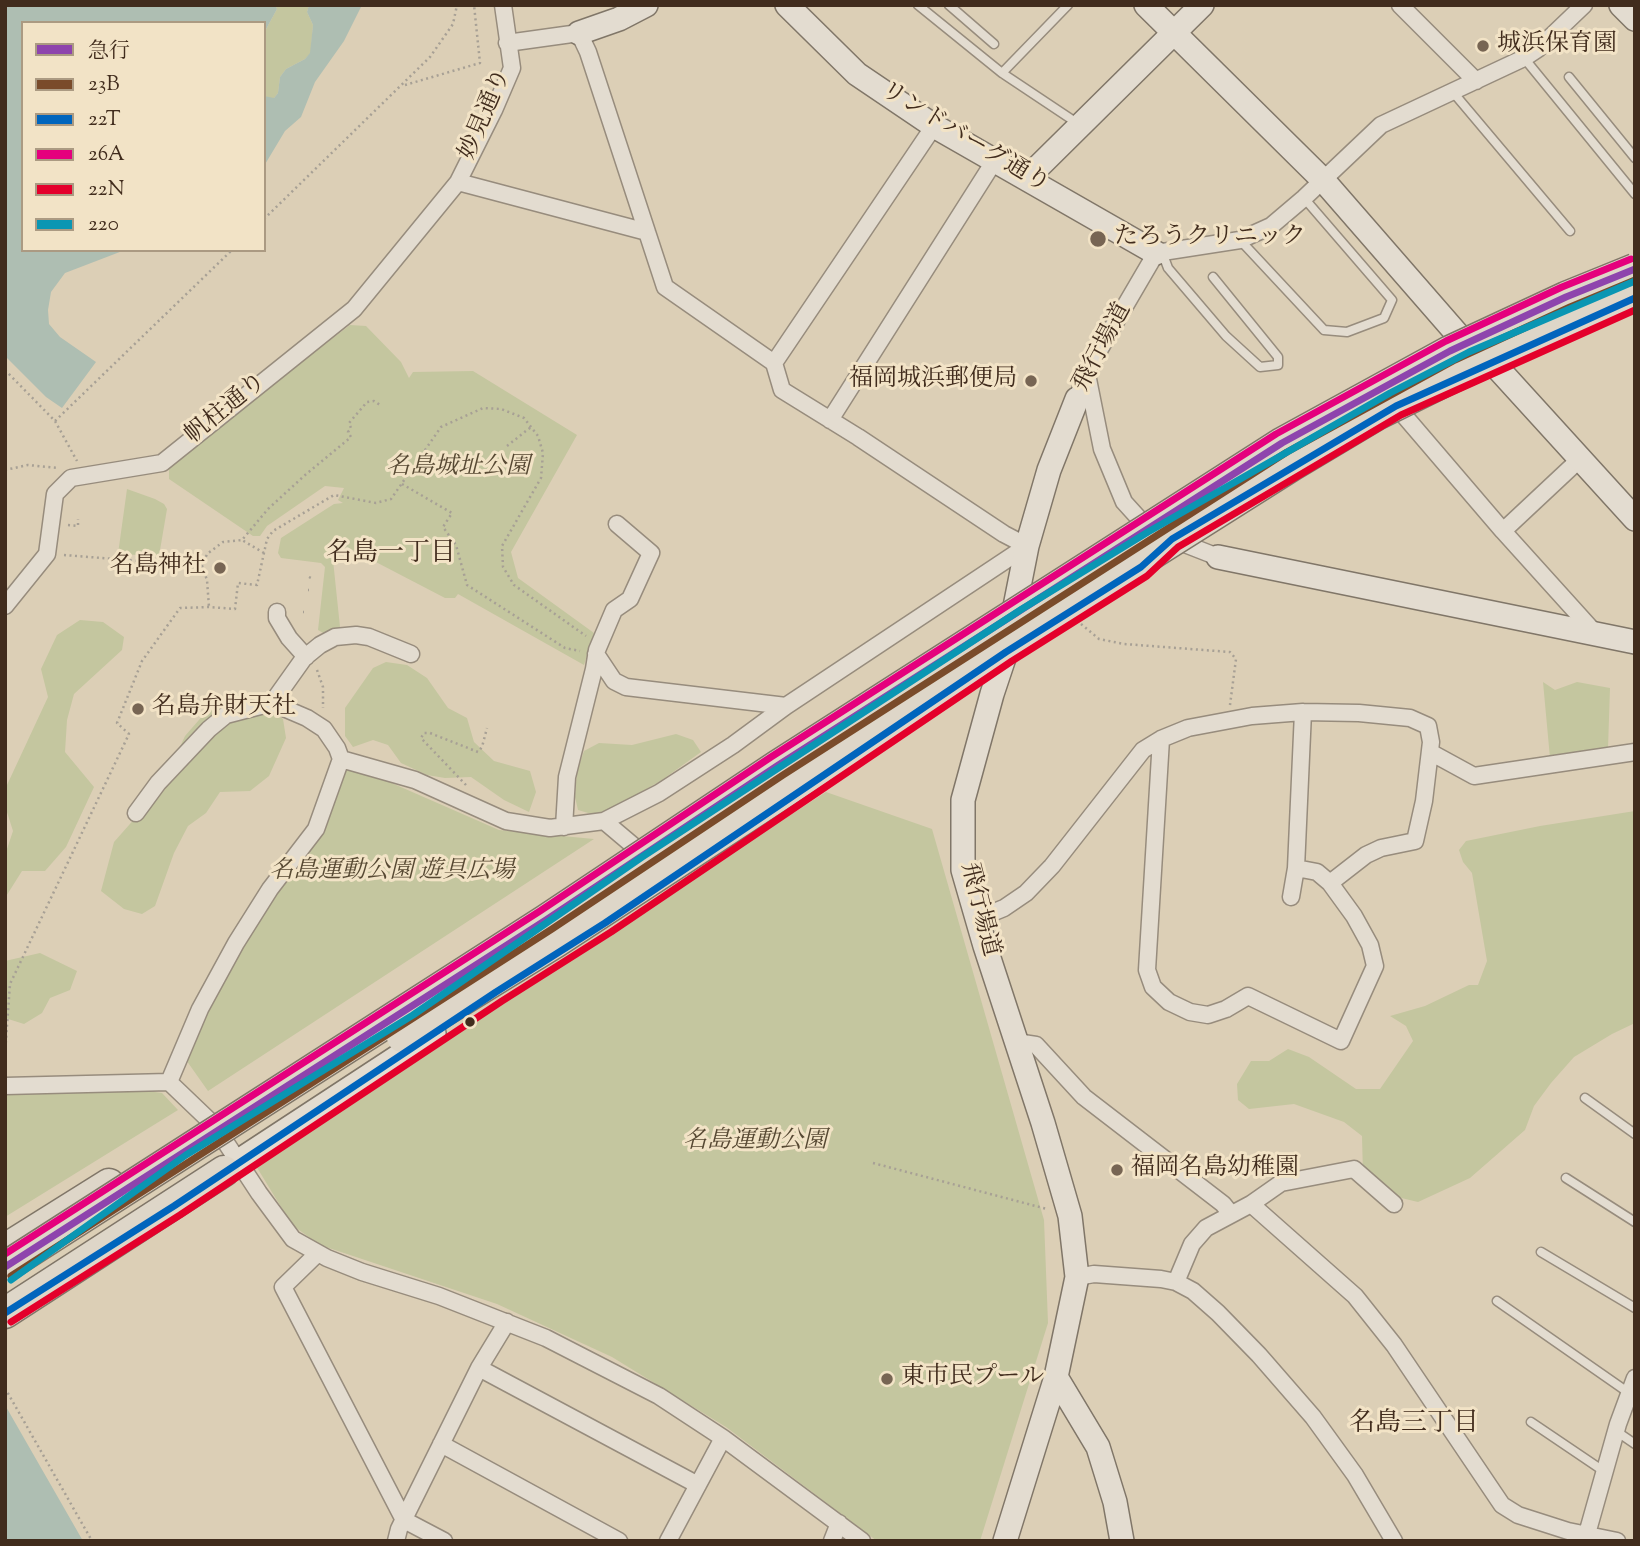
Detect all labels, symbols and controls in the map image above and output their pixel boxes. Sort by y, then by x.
legend [21,21,266,252]
place label: 城浜保育園 [1497,32,1617,60]
text: 急行 [88,37,130,67]
marker: 城浜保育園 [1475,38,1491,54]
street label: 妙見通り [455,65,519,165]
text: 23B [88,70,120,100]
street label: リンドバーグ通り [874,77,1054,201]
text: 22T [88,105,121,135]
text: 26A [88,140,125,170]
text: 22N [88,175,124,205]
text: 220 [88,210,119,240]
place label: たろうクリニック [1114,225,1306,253]
marker: たろうクリニック [1088,229,1108,249]
street label: 飛行場道 [1069,299,1139,397]
place label: 福岡城浜郵便局 [849,367,1017,395]
street label: 帆柱通り [181,369,273,451]
marker: 福岡城浜郵便局 [1023,373,1039,389]
park label: 名島城址公園 [386,455,530,483]
district label: 名島一丁目 [326,540,456,572]
place label: 名島神社 [110,554,206,582]
marker: 名島神社 [212,560,228,576]
place label: 名島弁財天社 [152,695,296,723]
marker: 名島弁財天社 [130,701,146,717]
park label: 名島運動公園 遊具広場 [269,859,515,887]
street label: 飛行場道 [952,860,1004,960]
unlabelled marker [463,1015,477,1029]
park label: 名島運動公園 [683,1129,827,1157]
place label: 福岡名島幼稚園 [1131,1156,1299,1184]
marker: 福岡名島幼稚園 [1109,1162,1125,1178]
place label: 東市民プール [901,1365,1044,1393]
marker: 東市民プール [879,1371,895,1387]
district label: 名島三丁目 [1349,1410,1479,1442]

